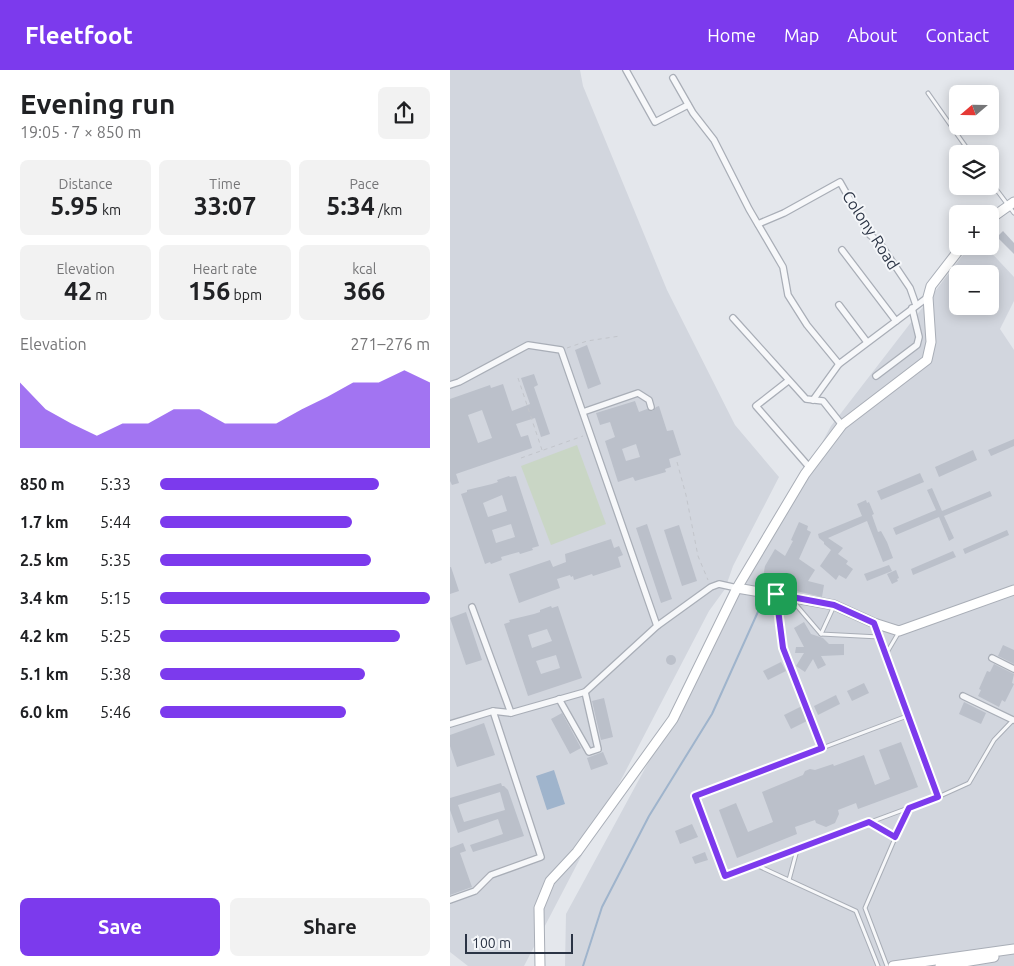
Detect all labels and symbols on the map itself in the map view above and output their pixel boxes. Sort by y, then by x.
north arrow [949,85,999,135]
street label: Colony Road [839,187,903,273]
pin [755,573,797,615]
scale bar [465,931,572,954]

